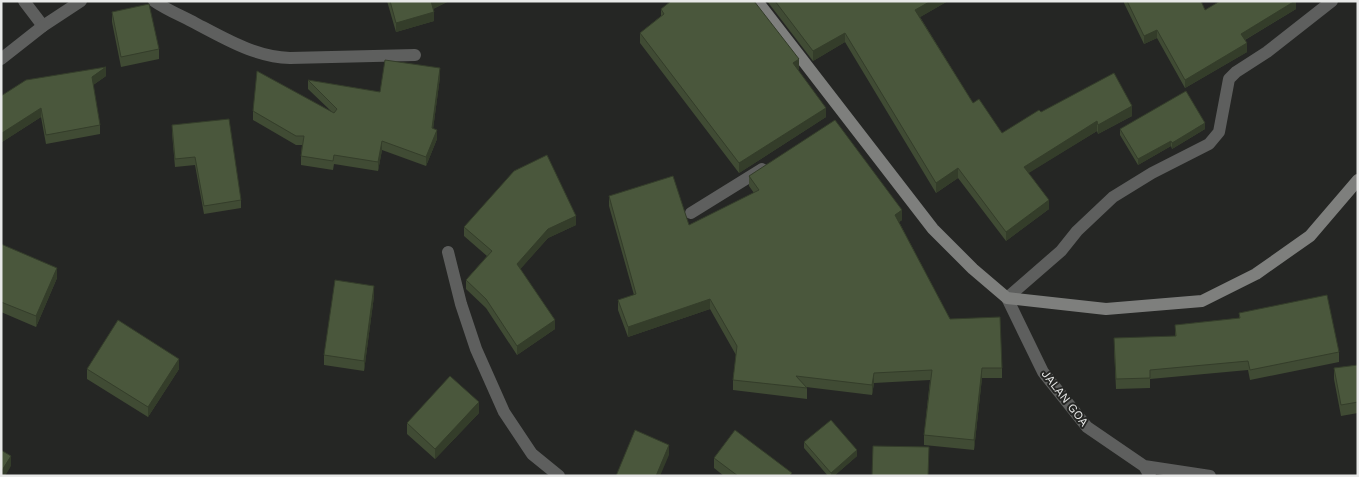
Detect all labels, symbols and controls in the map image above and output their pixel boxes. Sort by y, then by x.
street label: JALAN GOA [1039,367,1091,429]

